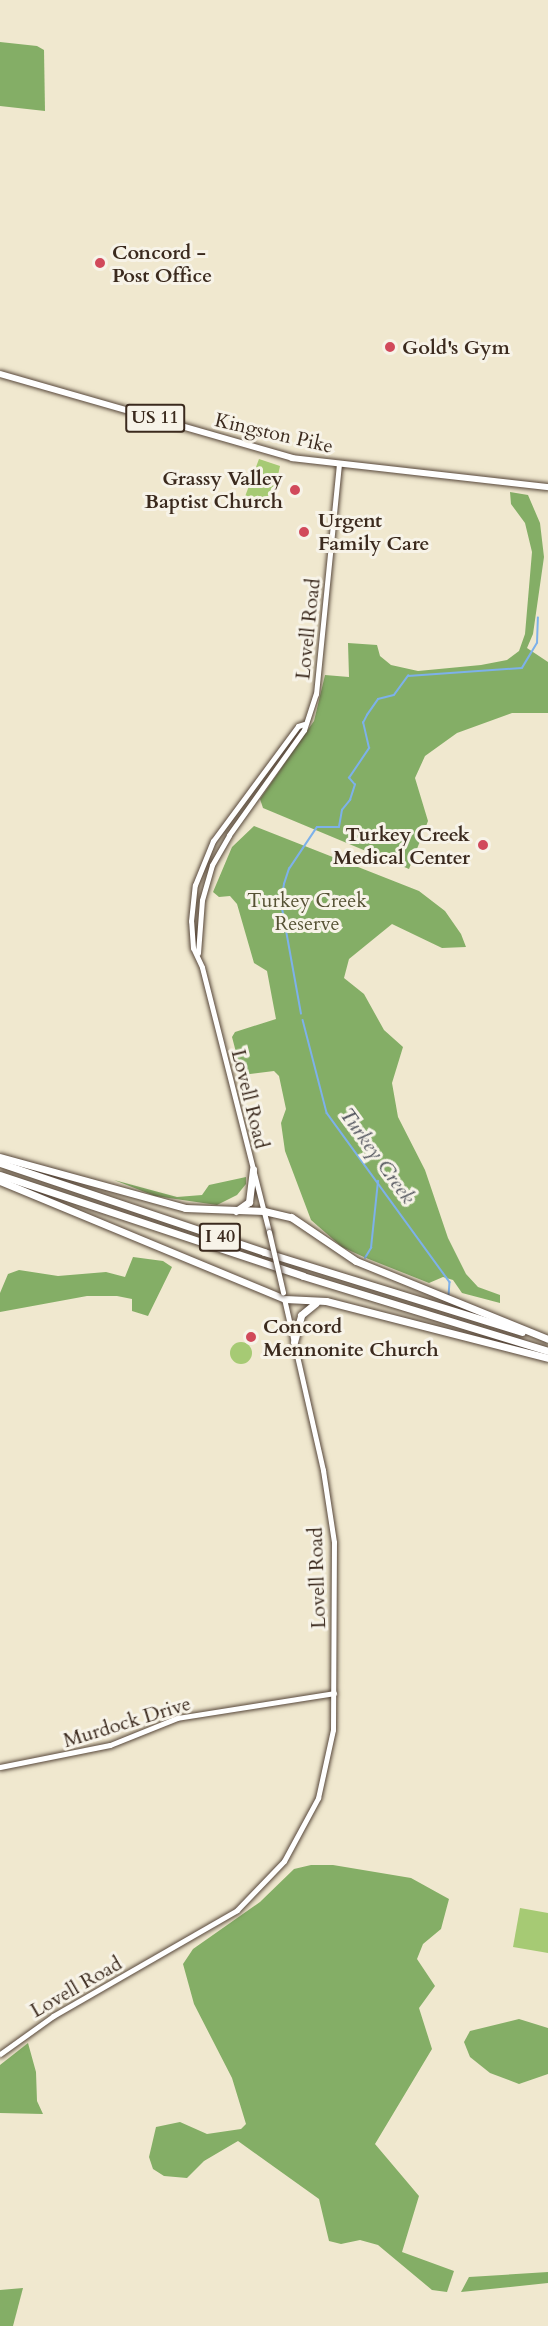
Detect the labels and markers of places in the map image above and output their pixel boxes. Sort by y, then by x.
place label: Concord - Post Office [112,240,212,287]
marker: Concord - Post Office [93,256,107,270]
place label: Gold's Gym [402,335,510,359]
marker: Gold's Gym [383,340,397,354]
place label: Grassy Valley Baptist Church [144,466,283,513]
marker: Grassy Valley Baptist Church [288,483,302,497]
place label: Urgent Family Care [318,508,429,555]
marker: Urgent Family Care [295,523,313,541]
place label: Turkey Creek Medical Center [333,822,470,869]
marker: Turkey Creek Medical Center [474,836,492,854]
place label: Concord Mennonite Church [263,1314,439,1361]
marker: Concord Mennonite Church [244,1330,258,1344]

